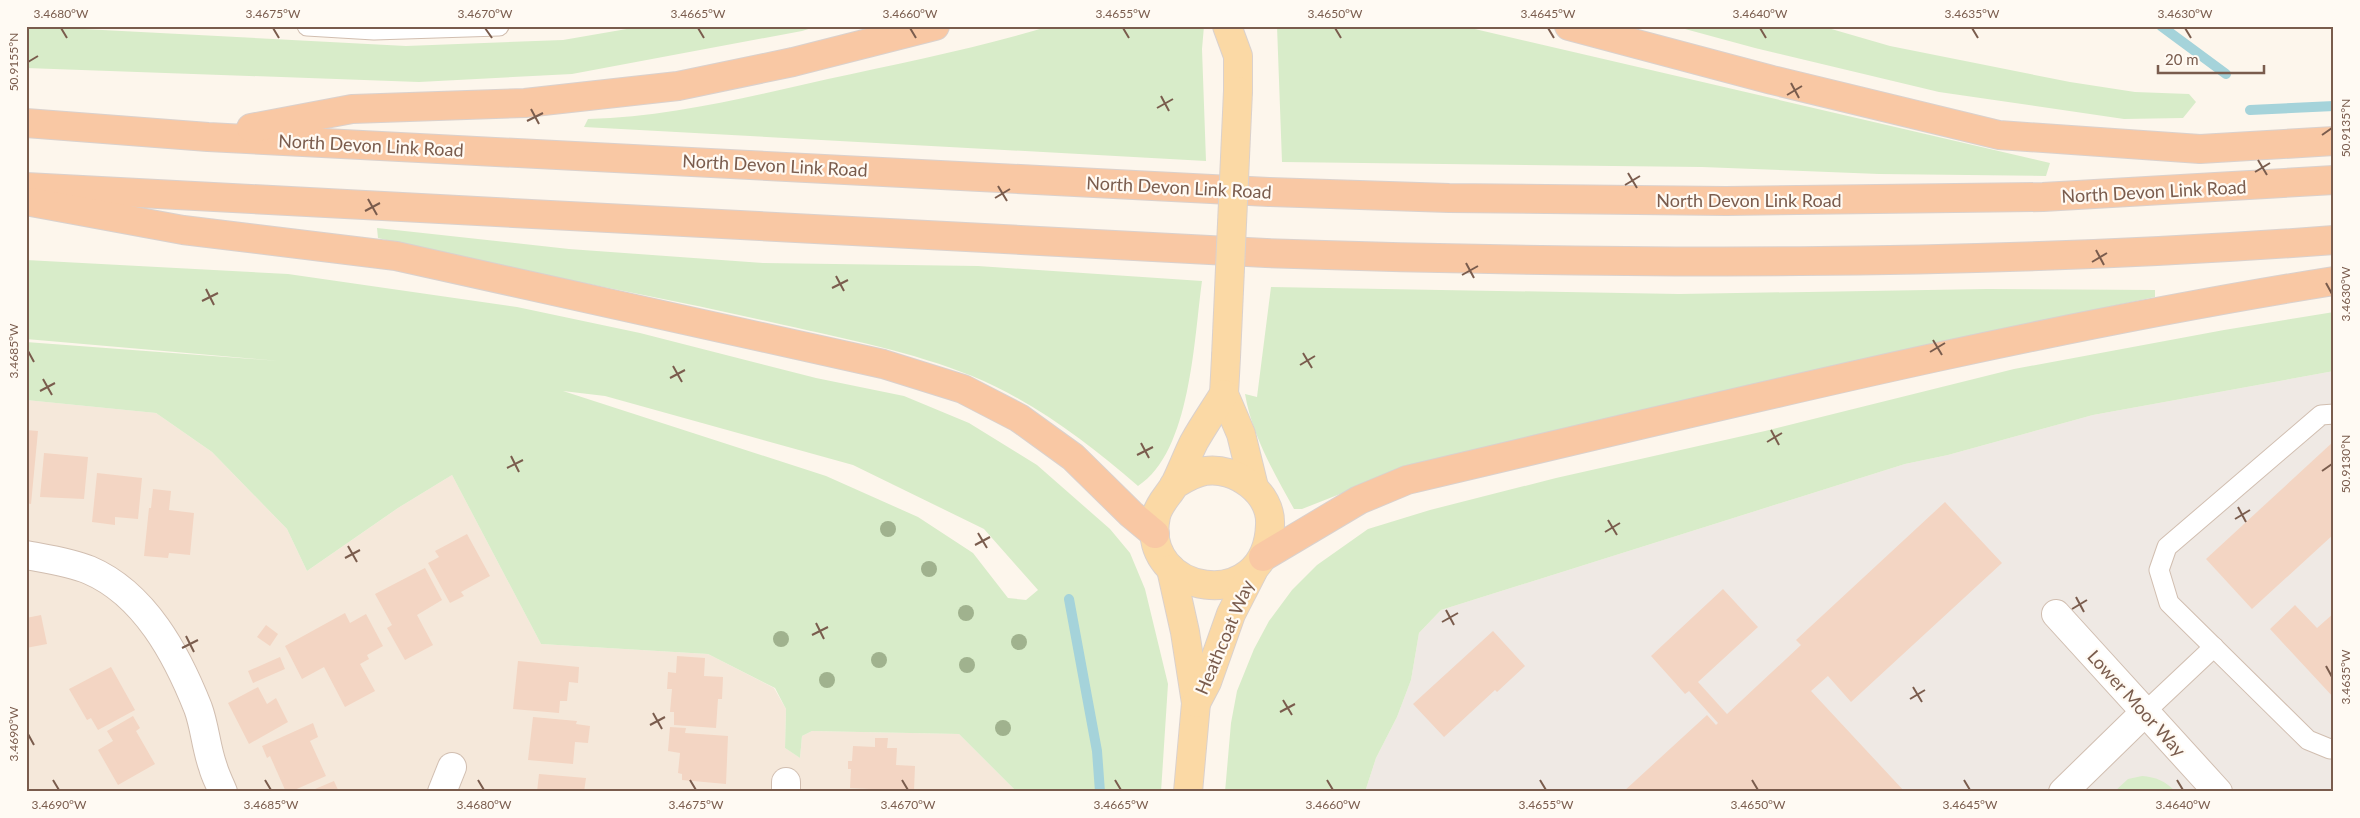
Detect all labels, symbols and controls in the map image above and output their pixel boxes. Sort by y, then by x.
text: 3.4680°W [33,6,89,21]
text: 3.4675°W [245,6,301,21]
text: 3.4670°W [457,6,513,21]
text: 3.4665°W [670,6,726,21]
text: 3.4660°W [882,6,938,21]
text: 3.4655°W [1095,6,1151,21]
text: 3.4650°W [1307,6,1363,21]
text: 3.4645°W [1520,6,1576,21]
text: 3.4640°W [1732,6,1788,21]
text: 3.4635°W [1944,6,2000,21]
text: 3.4630°W [2157,6,2213,21]
text: 50.9155°N [6,33,21,91]
scale bar [2158,42,2264,74]
text: 20 m [2165,50,2199,68]
text: 50.9135°N [2338,99,2353,157]
street label: North Devon Link Road [278,129,464,161]
street label: North Devon Link Road [682,149,868,181]
street label: North Devon Link Road [1086,171,1272,203]
street label: North Devon Link Road [2061,175,2247,207]
street label: North Devon Link Road [1656,189,1842,211]
text: 3.4630°W [2338,266,2353,322]
text: 3.4685°W [6,323,21,379]
text: 50.9130°N [2338,435,2353,493]
street label: Heathcoat Way [1190,576,1258,698]
street label: Lower Moor Way [2083,645,2191,761]
text: 3.4635°W [2338,649,2353,705]
text: 3.4690°W [6,706,21,762]
text: 3.4690°W [31,797,87,812]
text: 3.4685°W [243,797,299,812]
text: 3.4680°W [456,797,512,812]
text: 3.4675°W [668,797,724,812]
text: 3.4670°W [880,797,936,812]
text: 3.4665°W [1093,797,1149,812]
text: 3.4660°W [1305,797,1361,812]
text: 3.4655°W [1518,797,1574,812]
text: 3.4650°W [1730,797,1786,812]
text: 3.4645°W [1942,797,1998,812]
text: 3.4640°W [2155,797,2211,812]

